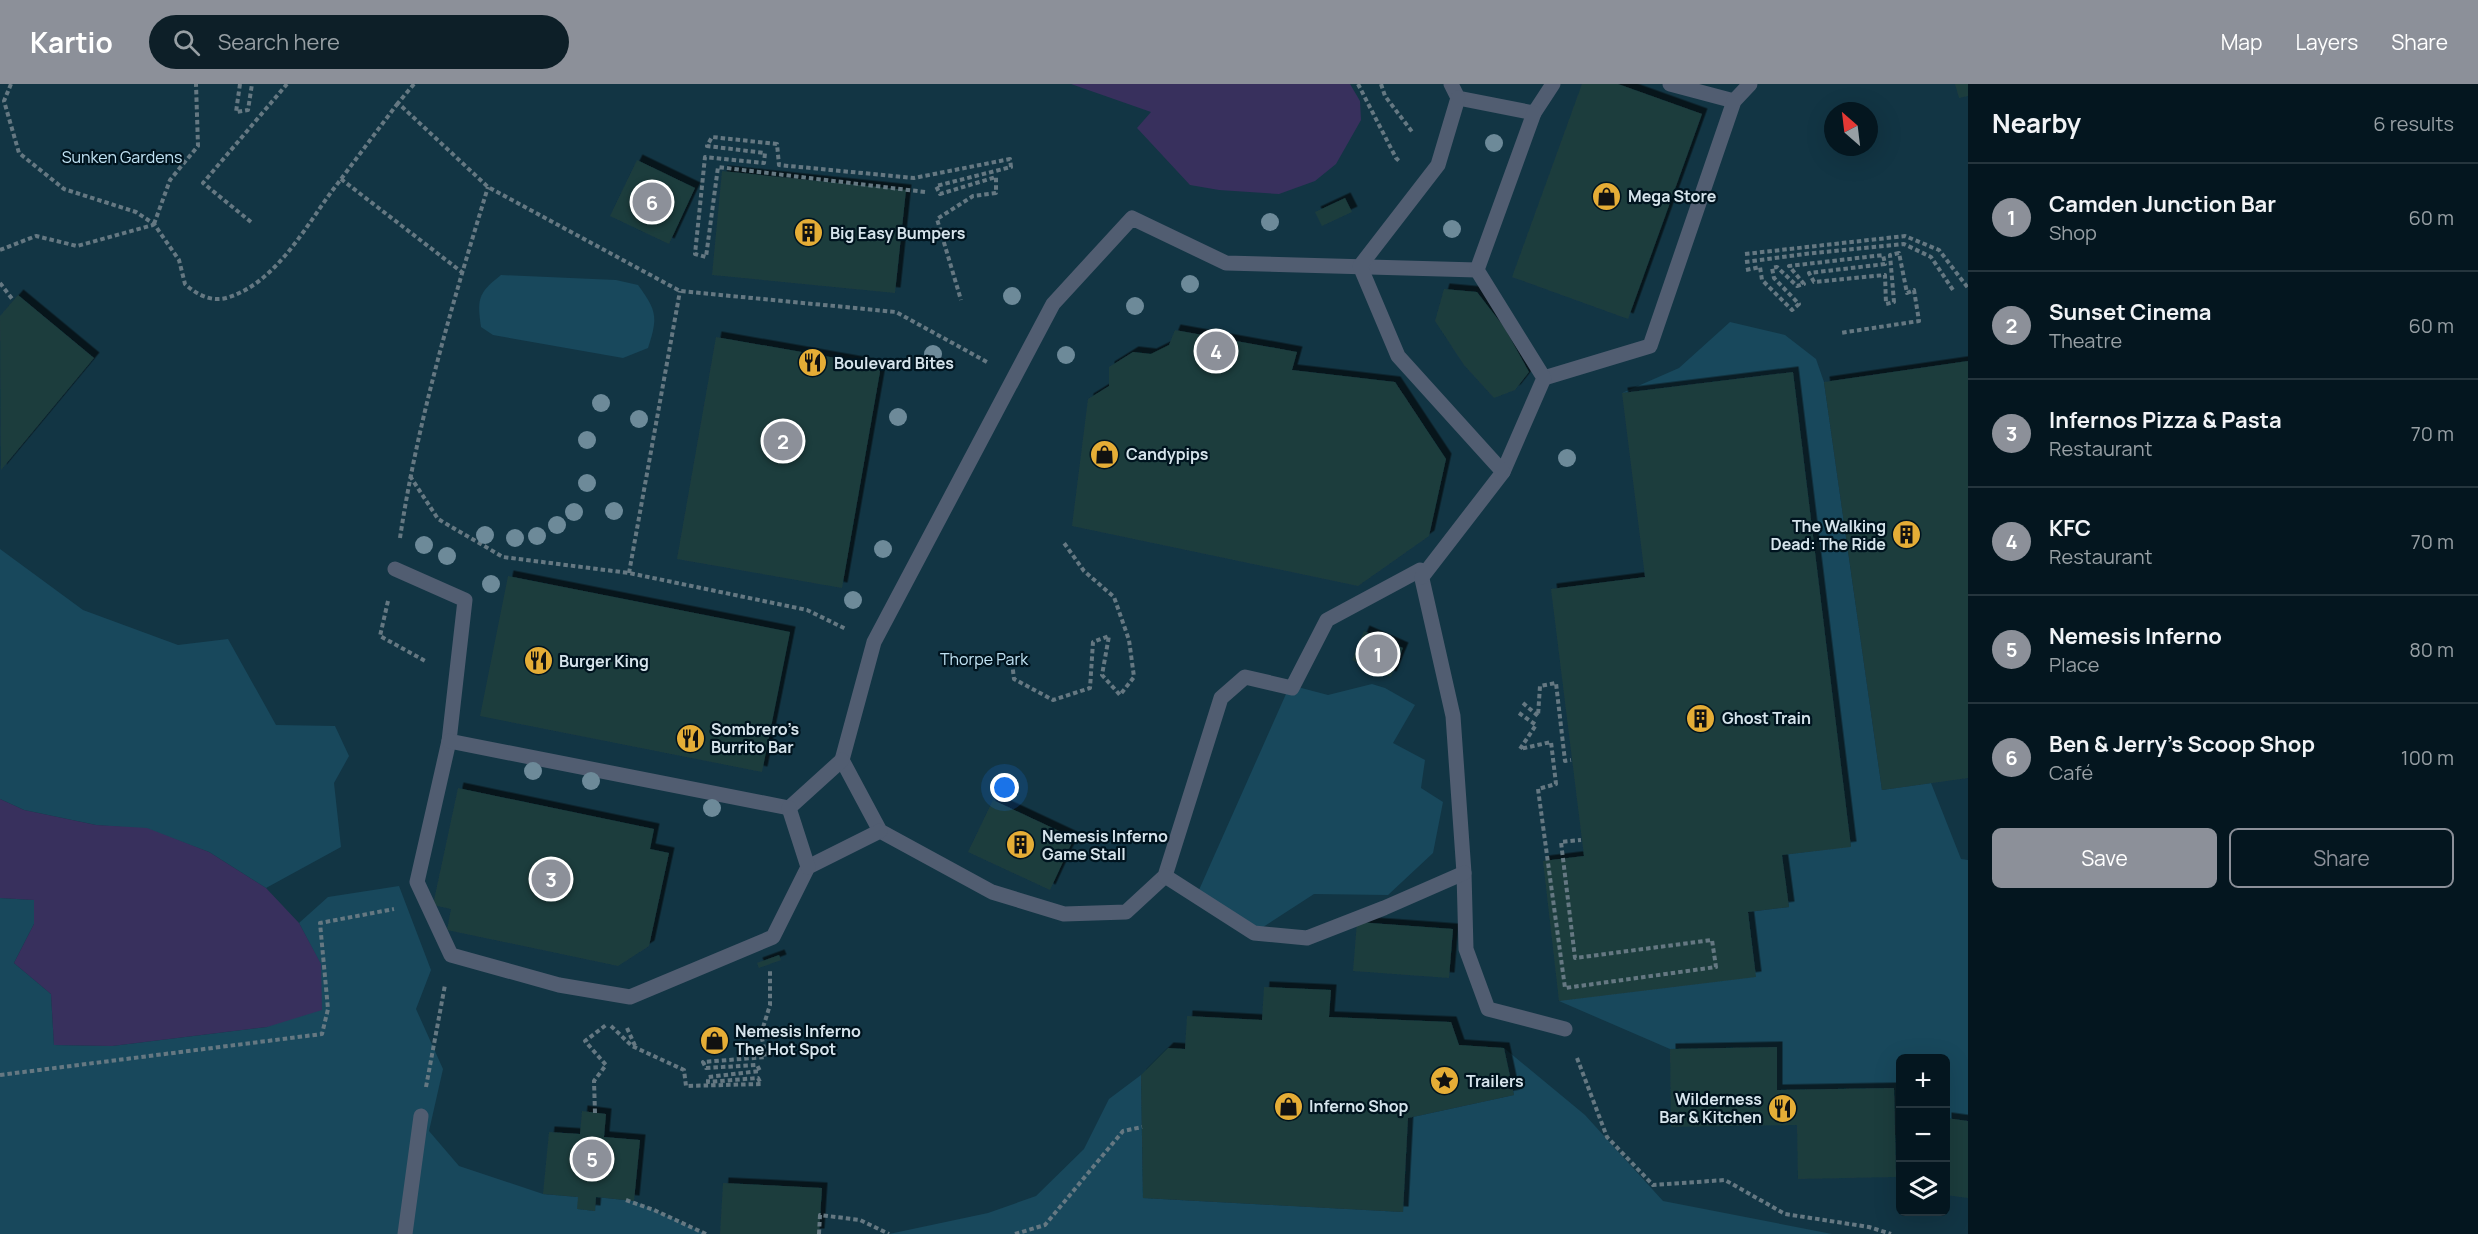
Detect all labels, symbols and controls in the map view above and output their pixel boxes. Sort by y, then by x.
search box [149,15,569,69]
text: Kartio [30,23,113,61]
icon: search [170,26,203,59]
text: Search here [218,27,340,57]
text: Map [2221,28,2262,56]
text: Layers [2295,28,2358,56]
text: Share [2391,28,2448,56]
north arrow [1824,102,1878,156]
text: Nearby [1992,105,2081,141]
text: 6 results [2373,110,2454,137]
park label: Sunken Gardens [62,146,182,168]
pin: 6 [632,180,672,224]
shop icon: Mega Store [1591,180,1623,212]
place label: Mega Store [1628,185,1717,207]
text: Camden Junction Bar [2049,189,2276,219]
text: 1 [2007,204,2016,231]
text: 60 m [2408,204,2454,231]
building icon: Big Easy Bumpers [793,217,825,249]
text: Shop [2049,219,2097,246]
place label: Big Easy Bumpers [830,222,966,244]
text: Sunset Cinema [2049,297,2211,327]
text: 2 [2006,312,2017,339]
text: 60 m [2408,312,2454,339]
text: Theatre [2049,327,2122,354]
pin: 4 [1196,328,1236,374]
restaurant icon: Boulevard Bites [797,347,829,379]
place label: Boulevard Bites [834,352,954,374]
text: Infernos Pizza & Pasta [2049,405,2282,435]
pin: 2 [764,418,802,464]
text: 3 [2006,420,2017,447]
text: 70 m [2411,420,2454,447]
text: Restaurant [2049,435,2153,462]
shop icon: Candypips [1089,438,1121,470]
place label: Candypips [1126,443,1209,465]
text: KFC [2049,513,2091,543]
place label: The Walking Dead: The Ride [1770,515,1886,555]
building icon: The Walking Dead: The Ride [1891,519,1923,551]
text: 4 [2005,528,2018,555]
text: 70 m [2411,528,2454,555]
text: Restaurant [2049,543,2153,570]
text: Nemesis Inferno [2049,621,2222,651]
pin: 1 [1358,632,1398,676]
text: 5 [2006,636,2017,663]
text: 80 m [2409,636,2454,663]
restaurant icon: Burger King [522,645,554,677]
park label: Thorpe Park [940,648,1029,670]
place label: Burger King [559,650,649,672]
text: Place [2049,651,2099,678]
building icon: Ghost Train [1685,702,1717,734]
place label: Ghost Train [1722,707,1811,729]
place label: Sombrero’s Burrito Bar [711,718,800,758]
restaurant icon: Sombrero’s Burrito Bar [674,722,706,754]
text: Ben & Jerry's Scoop Shop [2049,729,2315,759]
text: 6 [2005,744,2018,771]
text: 100 m [2401,744,2454,771]
text: Café [2049,759,2093,786]
your location [990,773,1019,802]
place label: Nemesis Inferno Game Stall [1042,825,1168,865]
button: Save [1992,828,2217,888]
button: Share [2229,828,2454,888]
building icon: Nemesis Inferno Game Stall [1005,829,1037,861]
pin: 3 [532,856,570,902]
place label: Nemesis Inferno The Hot Spot [735,1020,861,1060]
shop icon: Nemesis Inferno The Hot Spot [698,1024,730,1056]
map controls [1896,1054,1950,1216]
button: + [1896,1054,1950,1108]
place icon: Trailers [1429,1065,1461,1097]
place label: Trailers [1466,1070,1524,1092]
place label: Wilderness Bar & Kitchen [1659,1088,1762,1128]
shop icon: Inferno Shop [1272,1090,1304,1122]
restaurant icon: Wilderness Bar & Kitchen [1767,1092,1799,1124]
place label: Inferno Shop [1309,1095,1409,1117]
button: − [1896,1108,1950,1162]
pin: 5 [572,1136,612,1182]
button: layers [1896,1162,1950,1216]

